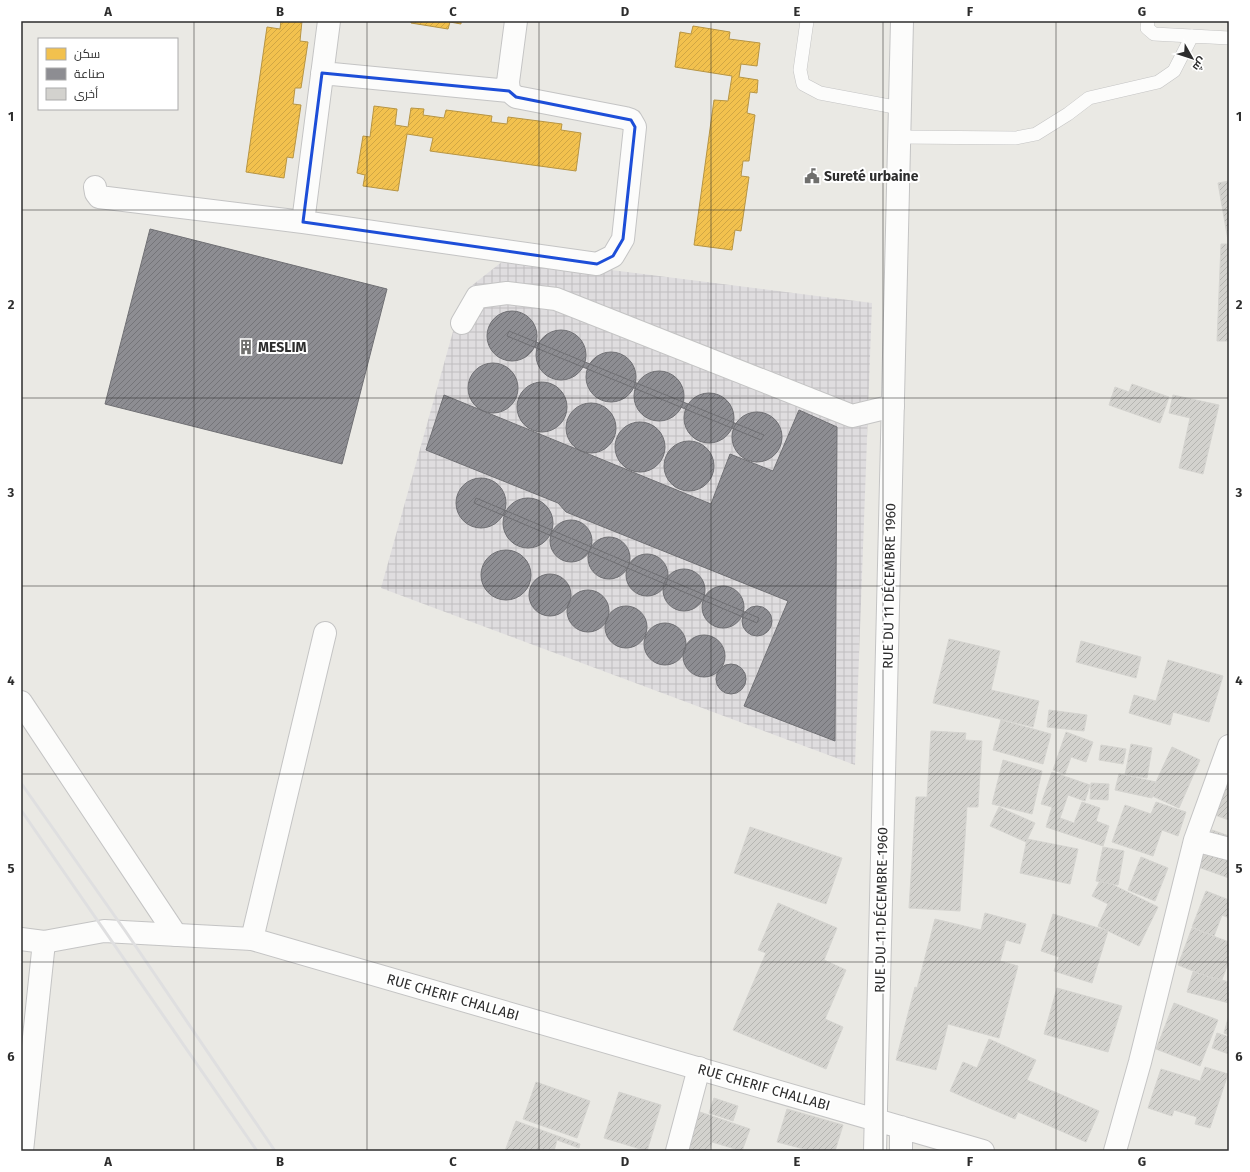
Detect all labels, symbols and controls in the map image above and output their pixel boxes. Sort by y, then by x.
text: A [103,4,112,19]
text: B [276,4,284,19]
text: C [449,4,457,19]
text: D [621,4,630,19]
text: E [794,4,801,19]
text: F [967,4,974,19]
text: G [1138,4,1146,19]
legend [38,38,178,110]
north arrow [1172,38,1212,78]
text: سكن [74,47,100,61]
text: ش [1190,54,1209,74]
text: صناعة [74,67,105,81]
text: أخرى [74,86,98,101]
text: 1 [8,109,14,124]
text: 1 [1236,109,1242,124]
public building icon: Sureté urbaine [803,167,821,185]
place label: Sureté urbaine [824,168,919,185]
text: 2 [8,297,15,312]
text: 2 [1236,297,1243,312]
building icon: MESLIM [237,338,255,356]
place label: MESLIM [258,339,307,356]
text: 3 [7,485,15,500]
text: 3 [1235,485,1243,500]
street label: RUE DU 11 DÉCEMBRE 1960 [879,503,899,669]
text: 4 [7,673,15,688]
text: 4 [1235,673,1243,688]
street label: RUE DU 11 DÉCEMBRE 1960 [871,827,891,993]
text: 5 [8,861,15,876]
text: 5 [1236,861,1243,876]
street label: RUE CHERIF CHALLABI [385,970,521,1025]
text: 6 [7,1049,15,1064]
text: 6 [1235,1049,1243,1064]
street label: RUE CHERIF CHALLABI [696,1060,832,1115]
text: A [103,1154,112,1169]
text: B [276,1154,284,1169]
text: C [449,1154,457,1169]
text: D [621,1154,630,1169]
text: E [794,1154,801,1169]
text: F [967,1154,974,1169]
text: G [1138,1154,1146,1169]

